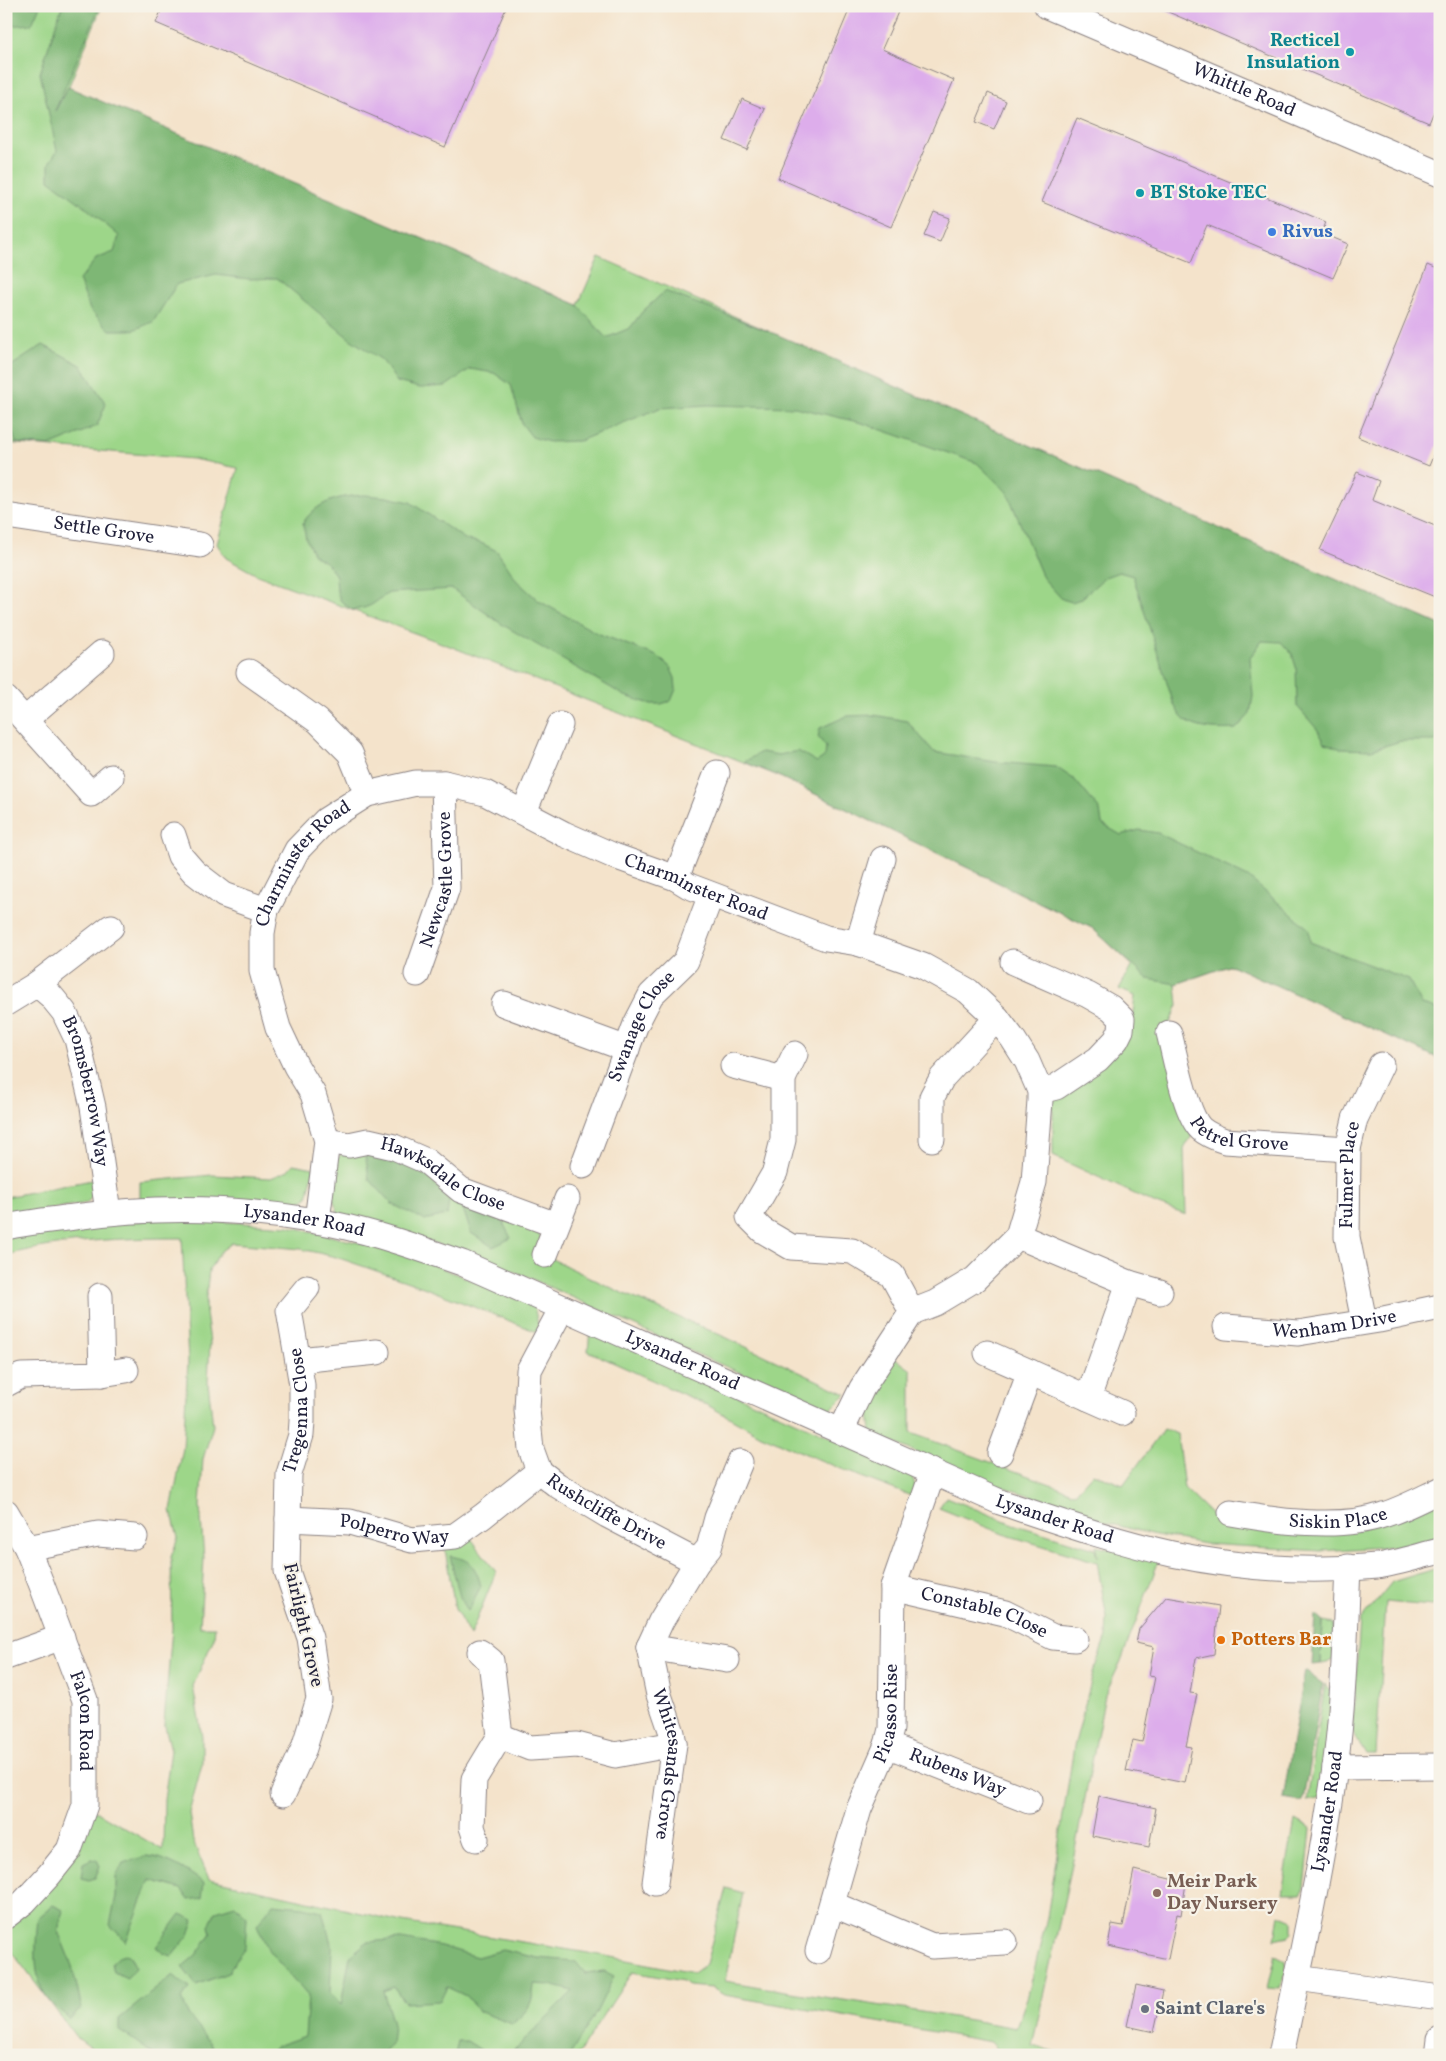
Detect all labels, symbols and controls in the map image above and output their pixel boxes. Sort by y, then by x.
place label: Recticel Insulation [1246,28,1340,76]
marker: Recticel Insulation [1344,46,1356,58]
street label: Whittle Road [1188,56,1300,124]
place label: BT Stoke TEC [1150,180,1267,206]
marker: BT Stoke TEC [1134,187,1146,199]
place label: Rivus [1282,219,1333,245]
marker: Rivus [1266,226,1278,238]
street label: Settle Grove [52,510,156,551]
street label: Charminster Road [250,794,356,929]
street label: Newcastle Grove [414,811,460,952]
street label: Charminster Road [620,848,772,928]
street label: Swanage Close [602,965,681,1086]
street label: Bromsberrow Way [55,1012,114,1169]
street label: Petrel Grove [1183,1112,1289,1158]
street label: Fulmer Place [1334,1119,1367,1229]
street label: Hawksdale Close [378,1131,509,1218]
street label: Lysander Road [242,1199,368,1244]
street label: Wenham Drive [1271,1304,1399,1346]
street label: Lysander Road [621,1324,744,1398]
street label: Tregenna Close [277,1346,315,1477]
street label: Rushcliffe Drive [540,1468,671,1557]
street label: Lysander Road [992,1488,1117,1551]
street label: Siskin Place [1288,1501,1391,1536]
street label: Polperro Way [339,1509,451,1553]
street label: Fairlight Grove [276,1561,330,1689]
street label: Constable Close [918,1581,1052,1645]
place label: Potters Bar [1231,1627,1331,1653]
marker: Potters Bar [1215,1634,1227,1646]
street label: Picasso Rise [867,1664,905,1768]
street label: Falcon Road [62,1667,98,1771]
street label: Whitesands Grove [645,1685,687,1841]
street label: Rubens Way [905,1742,1010,1804]
street label: Lysander Road [1305,1749,1350,1875]
place label: Meir Park Day Nursery [1167,1869,1278,1917]
marker: Meir Park Day Nursery [1151,1887,1163,1899]
place label: Saint Clare's [1155,1996,1266,2022]
marker: Saint Clare's [1139,2003,1151,2015]

